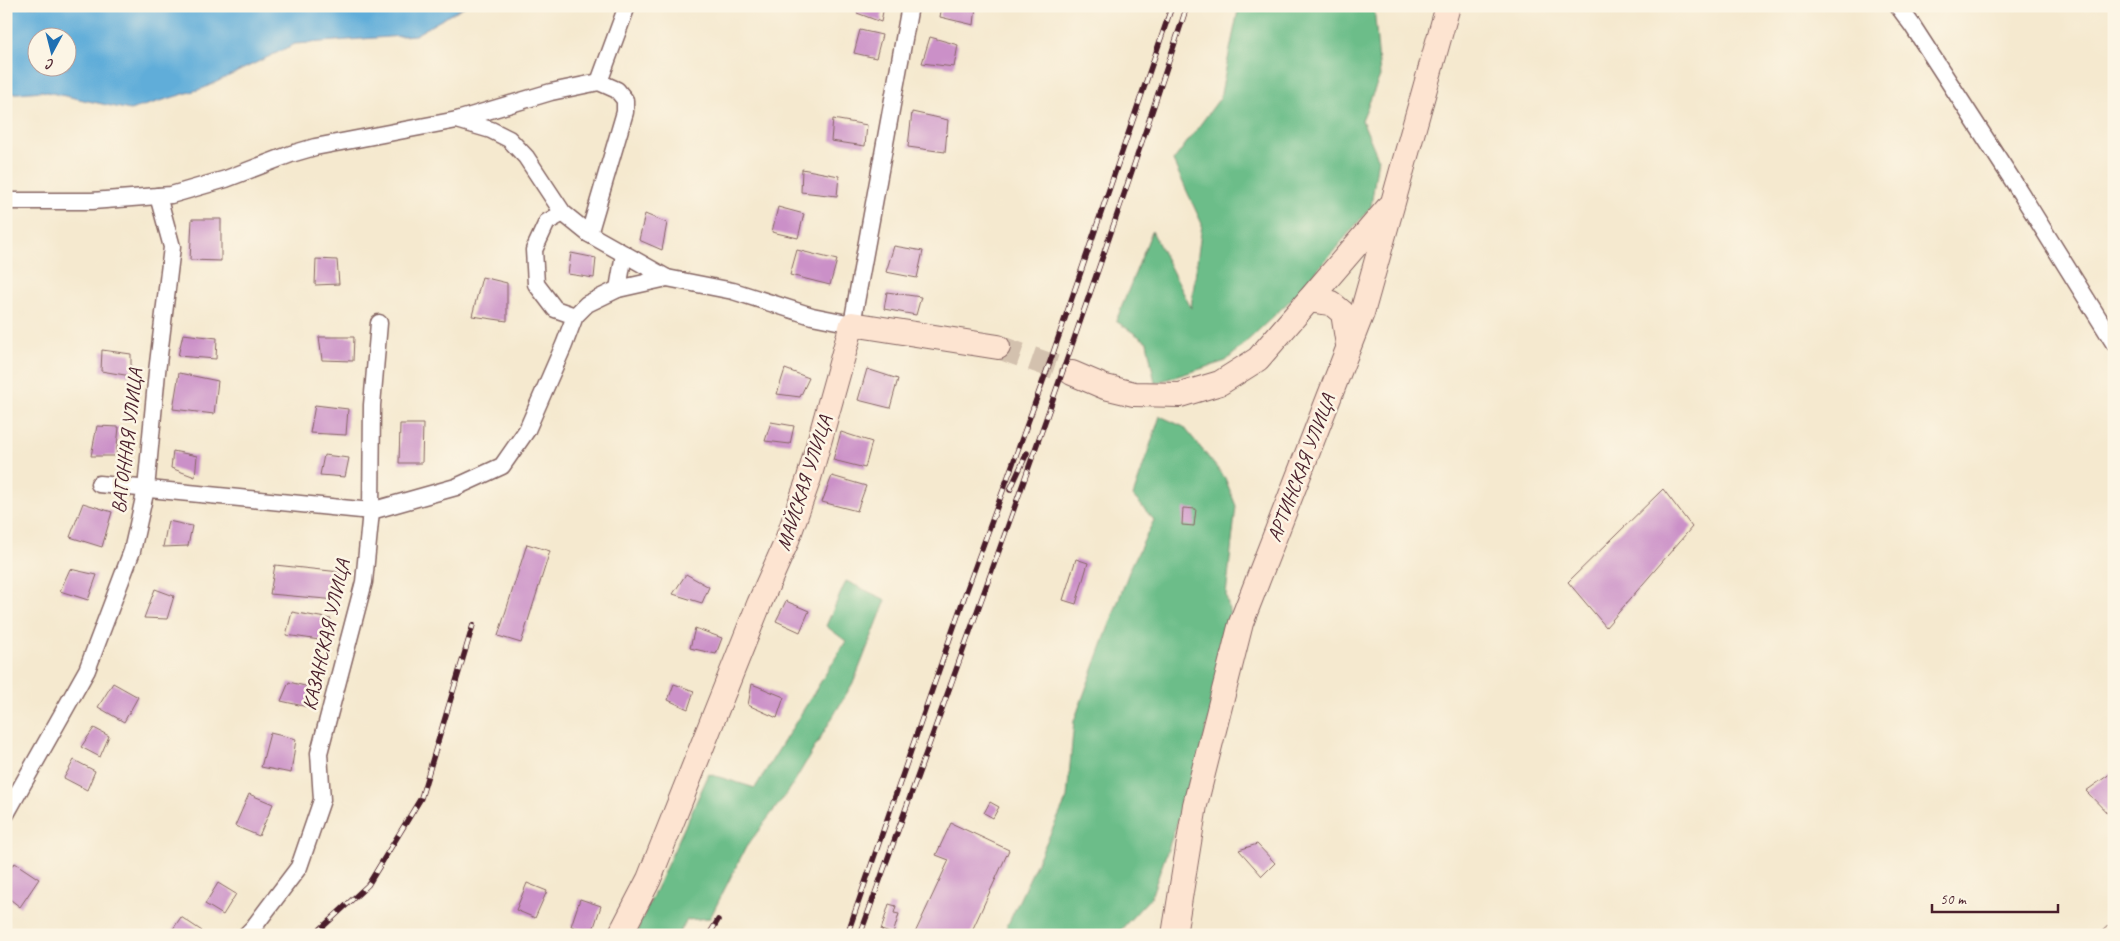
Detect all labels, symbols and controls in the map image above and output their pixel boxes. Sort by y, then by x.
north arrow [28,28,78,78]
text: С [44,55,55,73]
street label: ВАГОННАЯ УЛИЦА [106,366,148,515]
street label: АРТИНСКАЯ УЛИЦА [1261,390,1341,545]
street label: МАЙСКАЯ УЛИЦА [770,411,838,554]
street label: КАЗАНСКАЯ УЛИЦА [296,556,356,713]
scale bar [1932,881,2059,913]
text: 50 m [1940,890,1967,909]

